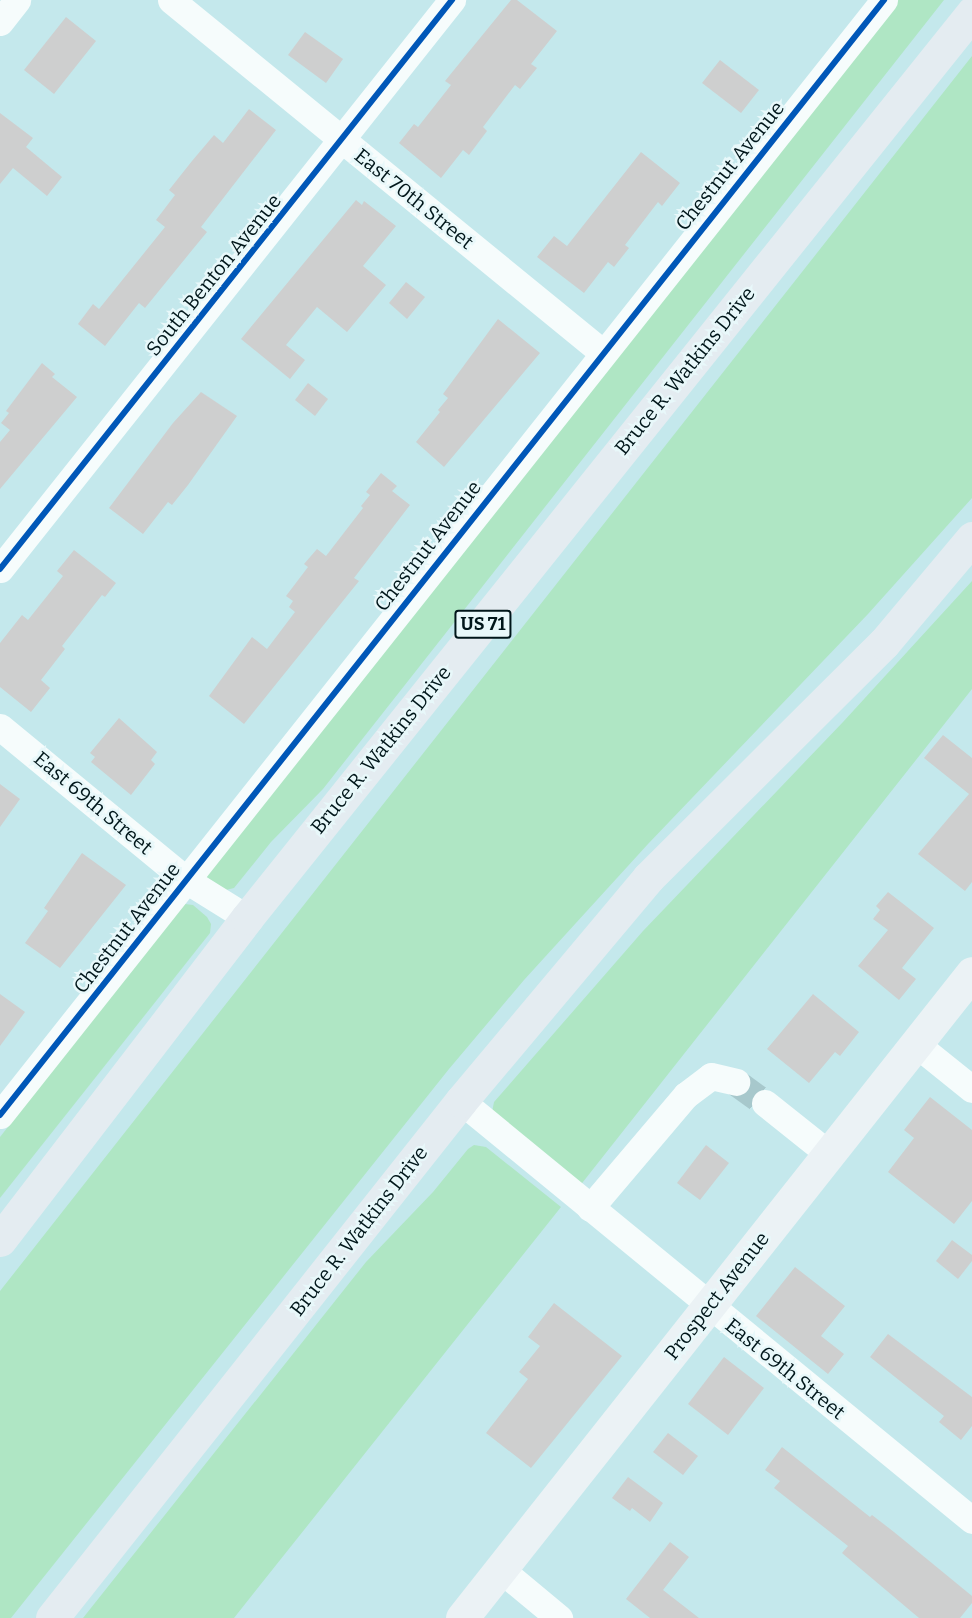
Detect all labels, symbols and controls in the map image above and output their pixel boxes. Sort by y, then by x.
street label: Chestnut Avenue [671,97,789,235]
street label: East 70th Street [350,144,478,254]
street label: South Benton Avenue [141,189,287,361]
street label: Bruce R. Watkins Drive [610,282,760,460]
street label: Chestnut Avenue [370,476,486,616]
road number: US 71 [453,609,513,639]
street label: Bruce R. Watkins Drive [306,661,456,839]
street label: East 69th Street [29,746,157,860]
street label: Chestnut Avenue [69,858,185,998]
street label: Bruce R. Watkins Drive [285,1141,433,1321]
street label: Prospect Avenue [660,1227,774,1365]
street label: East 69th Street [720,1313,850,1425]

